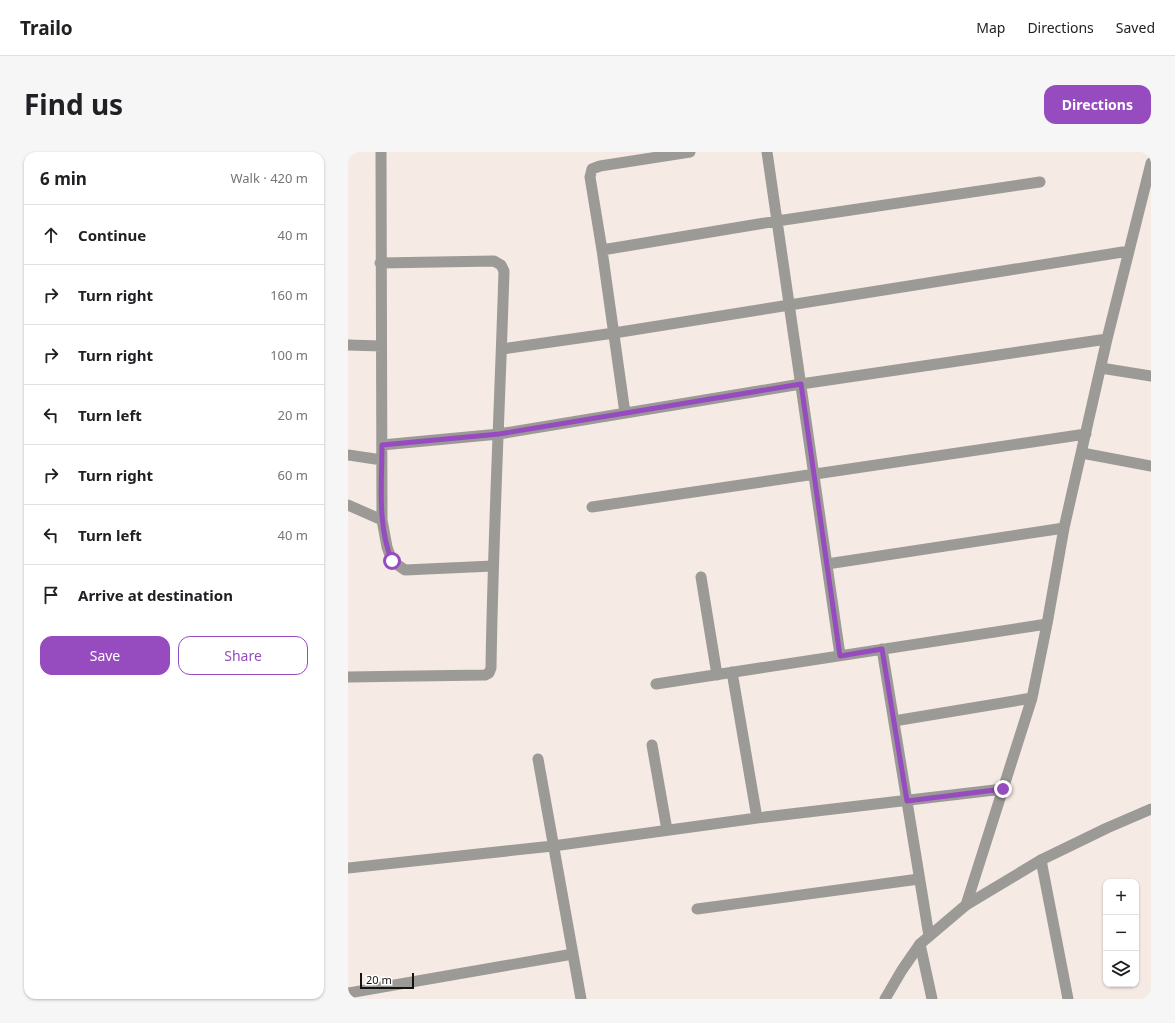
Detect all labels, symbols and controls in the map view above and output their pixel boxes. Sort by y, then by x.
text: Trailo [20,15,73,41]
text: Map [976,18,1005,37]
text: Directions [1027,18,1094,37]
text: Saved [1116,18,1155,37]
text: Find us [24,85,123,123]
button: Directions [1044,85,1151,124]
text: 6 min [40,167,87,190]
text: Walk · 420 m [230,169,308,187]
icon: ahead [40,224,62,246]
text: Continue [78,225,146,245]
text: 40 m [278,226,308,244]
icon: right [40,284,62,306]
text: Turn right [78,285,153,305]
text: 160 m [270,286,308,304]
icon: right [40,344,62,366]
text: Turn right [78,345,153,365]
text: 100 m [270,346,308,364]
icon: left [40,404,62,426]
text: Turn left [78,405,142,425]
text: 20 m [278,406,308,424]
icon: right [40,464,62,486]
text: Turn right [78,465,153,485]
text: 60 m [278,466,308,484]
icon: left [40,524,62,546]
text: Turn left [78,525,142,545]
text: 40 m [278,526,308,544]
route start [383,552,401,570]
icon: arrive [40,584,62,606]
text: Arrive at destination [78,585,233,605]
button: Save [40,636,170,675]
button: Share [178,636,308,675]
route end [994,780,1012,798]
map controls [1103,879,1139,987]
button: + [1103,879,1139,915]
button: − [1103,915,1139,951]
button: layers [1103,951,1139,987]
scale bar [360,971,414,990]
text: 20 m [366,972,392,987]

